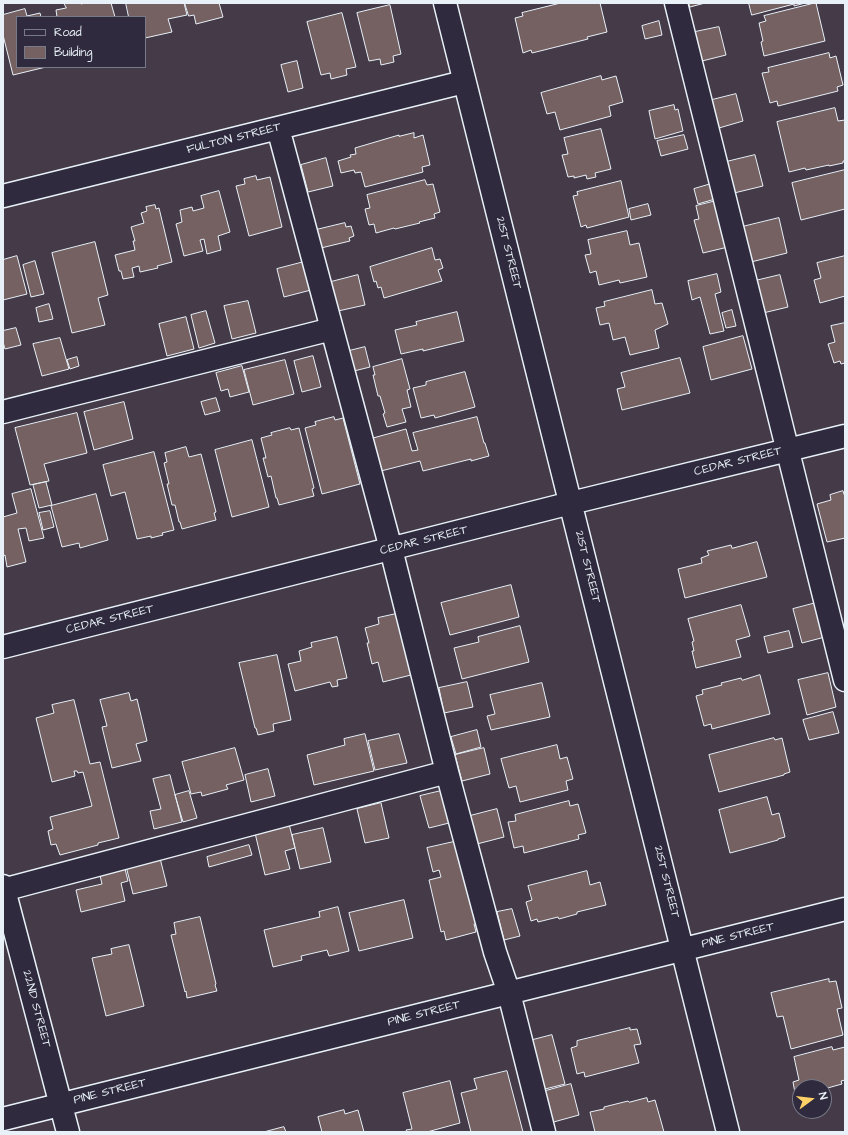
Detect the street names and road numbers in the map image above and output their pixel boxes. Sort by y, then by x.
street label: FULTON STREET [185,120,283,158]
street label: 21ST STREET [492,215,524,291]
street label: CEDAR STREET [693,444,783,480]
street label: CEDAR STREET [379,523,469,559]
street label: 21ST STREET [571,529,603,605]
street label: CEDAR STREET [65,602,155,638]
street label: 21ST STREET [650,844,682,920]
street label: PINE STREET [700,920,776,952]
street label: 22ND STREET [19,969,53,1049]
street label: PINE STREET [386,998,462,1030]
street label: PINE STREET [72,1076,148,1108]

